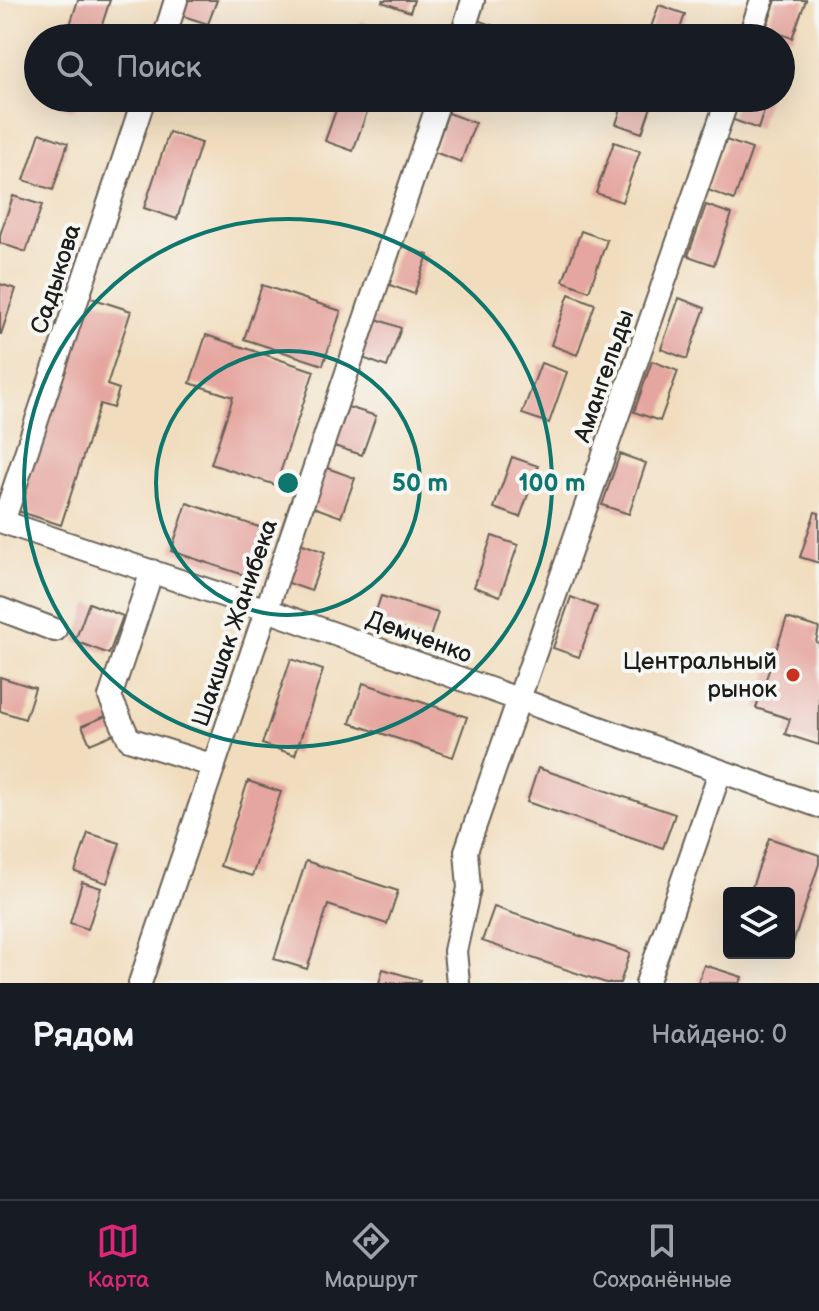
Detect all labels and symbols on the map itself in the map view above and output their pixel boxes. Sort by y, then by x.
street label: Садыкова [25,220,87,338]
street label: Амангельды [567,306,640,447]
centre of rings [274,469,302,497]
text: 50 m [392,469,448,498]
text: 100 m [519,469,585,498]
street label: Шакшак Жанибека [186,516,284,730]
street label: Демченко [362,604,476,670]
place label: Центральный рынок [623,647,777,704]
marker: Центральный рынок [784,666,802,684]

